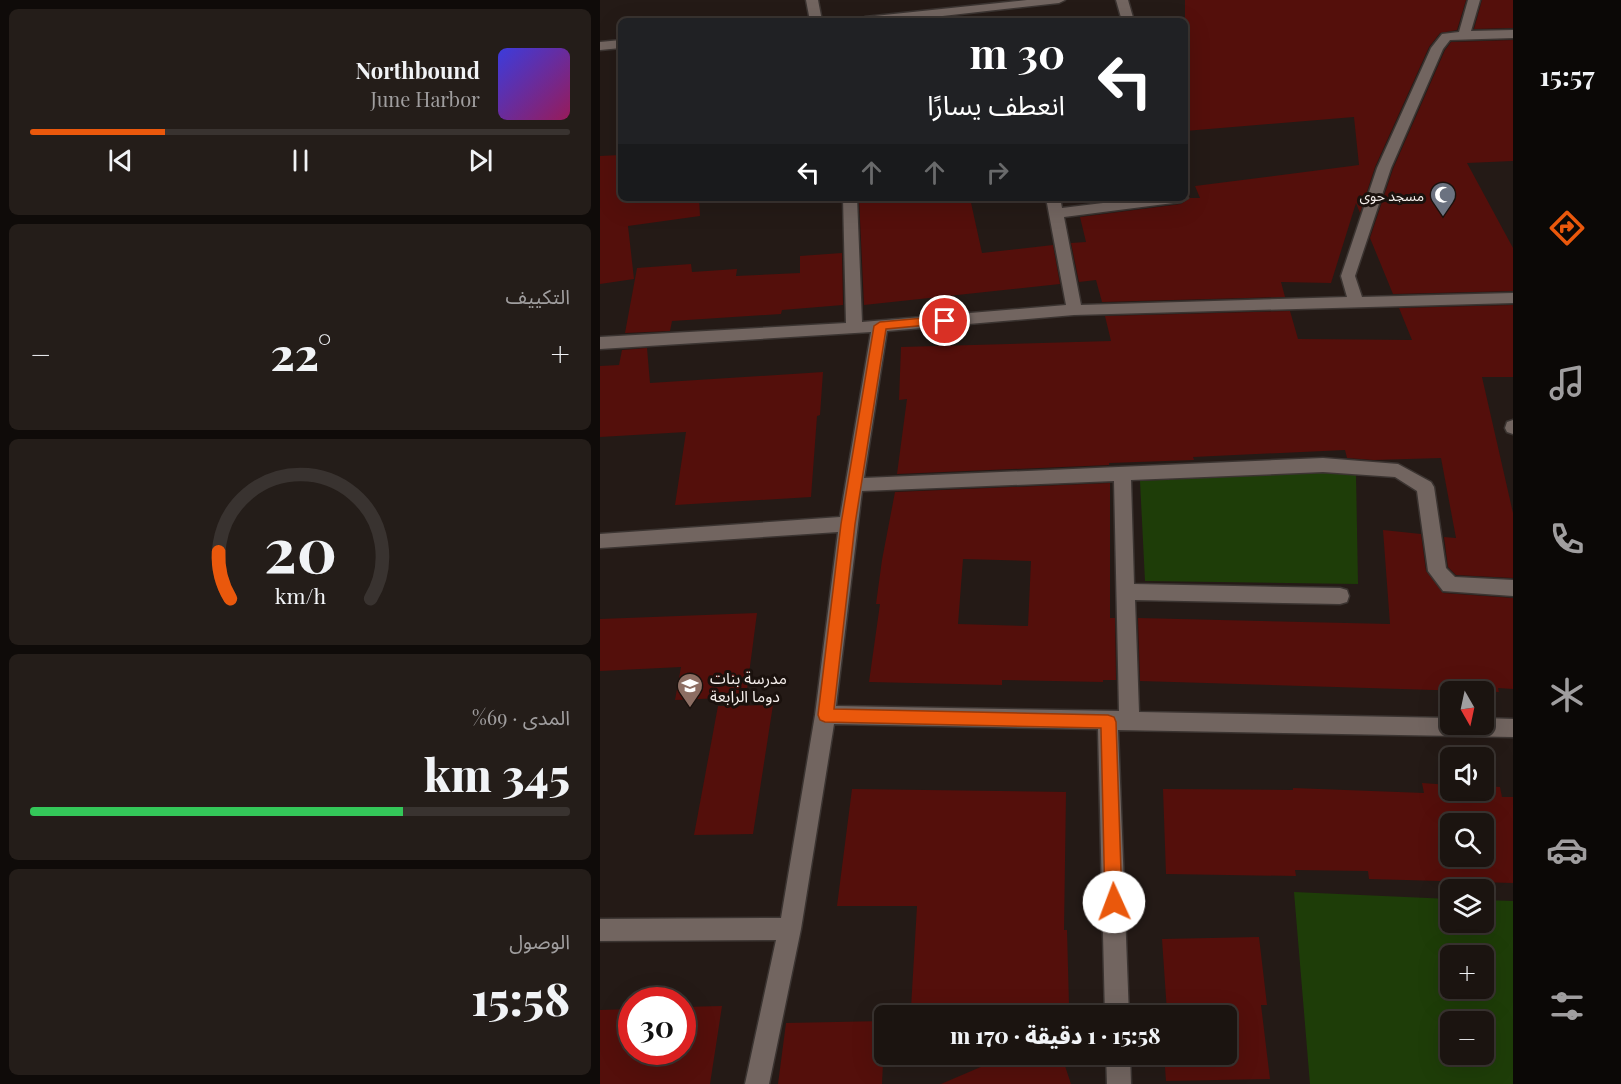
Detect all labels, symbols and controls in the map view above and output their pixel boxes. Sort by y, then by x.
text: 30 m [970,24,1065,80]
icon: left [1086,42,1164,120]
text: Northbound [355,55,480,85]
text: 15:57 [1540,57,1594,93]
text: June Harbor [370,85,480,112]
text: انعطف يسارًا [927,86,1065,122]
icon: previous [104,144,137,177]
icon: pause [284,144,317,177]
icon: next [464,144,497,177]
icon: left [792,156,825,189]
icon: ahead [855,156,888,189]
icon: ahead [918,156,951,189]
icon: right [981,156,1014,189]
mosque icon: مسجد حوى [1428,180,1458,218]
place label: مسجد حوى [1359,186,1424,205]
icon: directions [1546,207,1588,249]
text: التكييف [506,282,570,309]
pin [919,295,970,346]
icon: arrive [928,304,961,337]
text: 22° [271,322,331,382]
text: − [30,331,51,375]
text: + [551,331,570,375]
icon: music [1546,362,1588,404]
text: 20 [264,505,336,589]
icon: phone [1546,518,1588,560]
text: km/h [274,581,326,609]
place label: مدرسة بنات دوما الرابعة [710,667,787,706]
school or university icon: مدرسة بنات دوما الرابعة [675,671,705,709]
icon: climate [1546,674,1588,716]
north arrow [1440,681,1494,735]
map controls [1440,681,1494,1065]
text: المدى · 69% [472,703,570,730]
text: 345 km [424,743,570,803]
button: sound [1440,747,1494,801]
button: search [1440,813,1494,867]
icon: car [1546,829,1588,871]
position arrow [1082,870,1146,934]
button: layers [1440,879,1494,933]
text: الوصول [509,927,570,954]
button: + [1440,945,1494,999]
text: 15:58 [471,967,570,1027]
icon: filters [1546,985,1588,1027]
speed limit sign: 30 [618,987,696,1065]
button: − [1440,1011,1494,1065]
text: 15:58 · 1 دقيقة · 170 m [950,1020,1161,1050]

